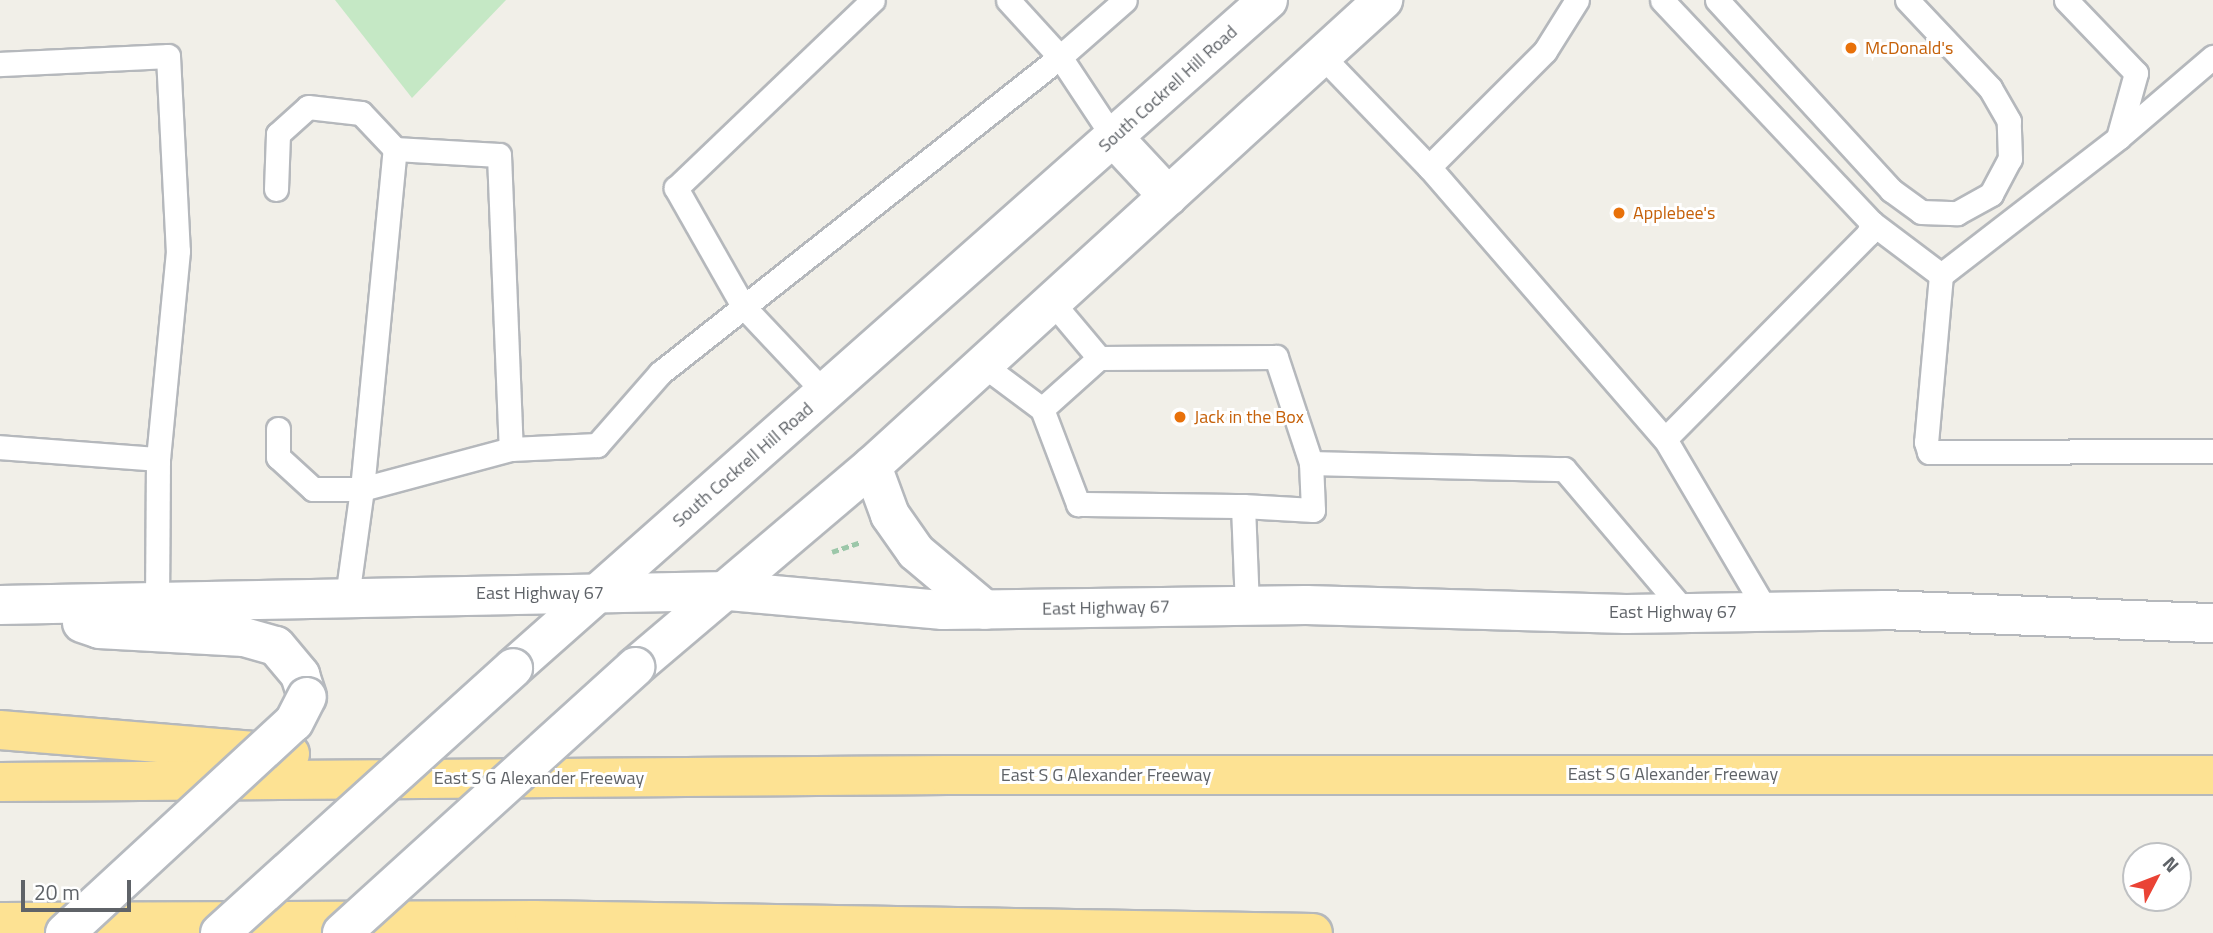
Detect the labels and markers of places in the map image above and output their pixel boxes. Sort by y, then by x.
place label: McDonald's [1865,37,1953,59]
marker: McDonald's [1843,40,1859,56]
place label: Applebee's [1633,202,1715,224]
marker: Applebee's [1611,205,1627,221]
place label: Jack in the Box [1194,406,1304,428]
marker: Jack in the Box [1172,409,1188,425]

